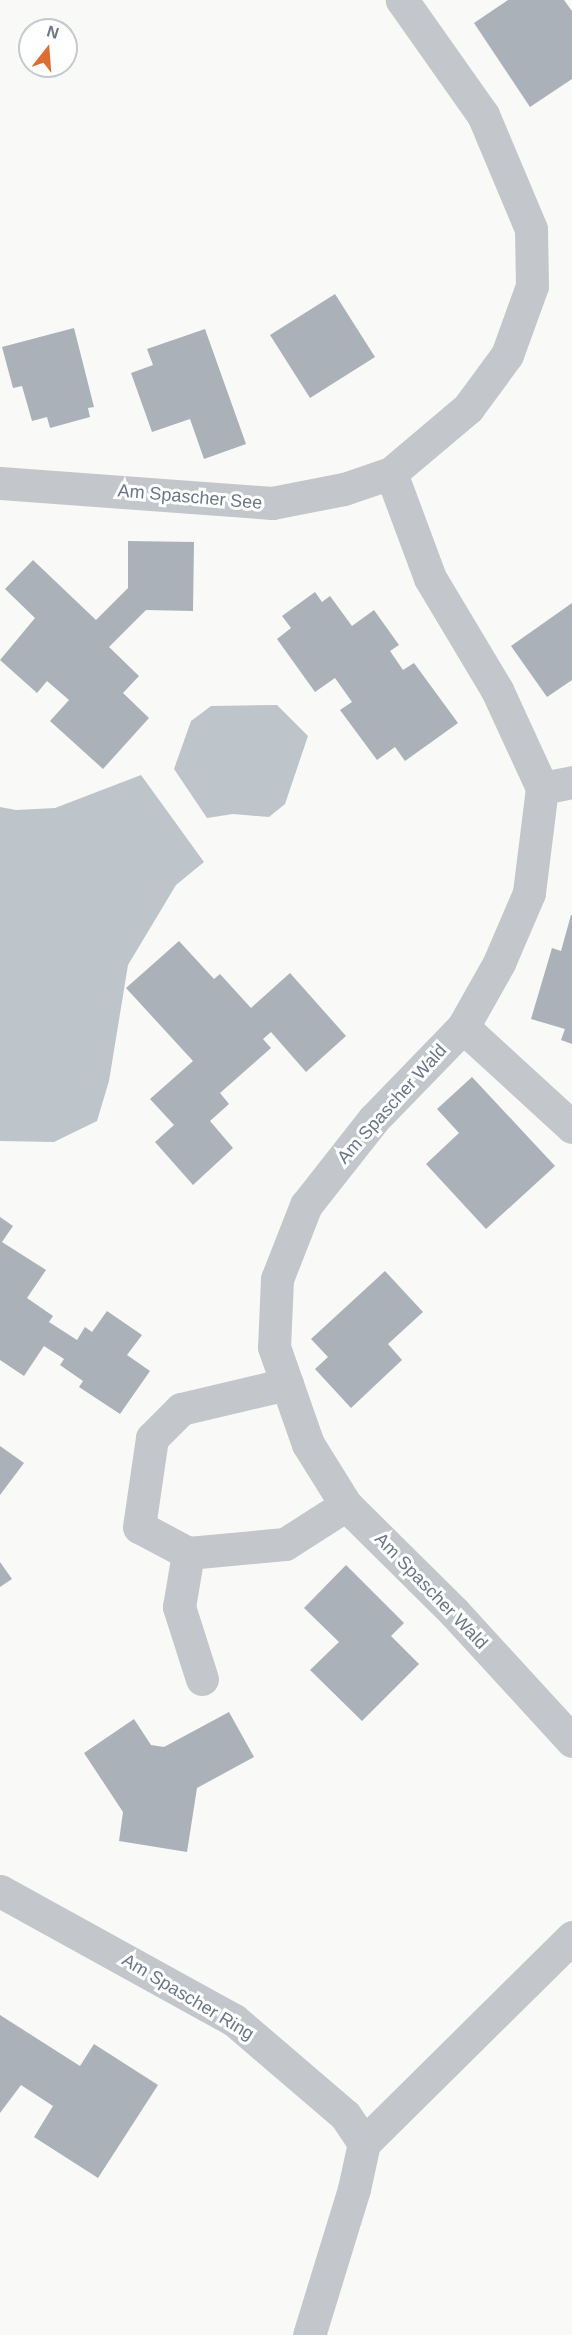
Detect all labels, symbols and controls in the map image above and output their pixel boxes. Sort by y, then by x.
north arrow [18,18,78,78]
text: N [45,22,61,42]
street label: Am Spascher See [117,480,263,514]
street label: Am Spascher Wald [333,1040,451,1168]
street label: Am Spascher Wald [370,1528,492,1654]
street label: Am Spascher Ring [118,1949,258,2045]

